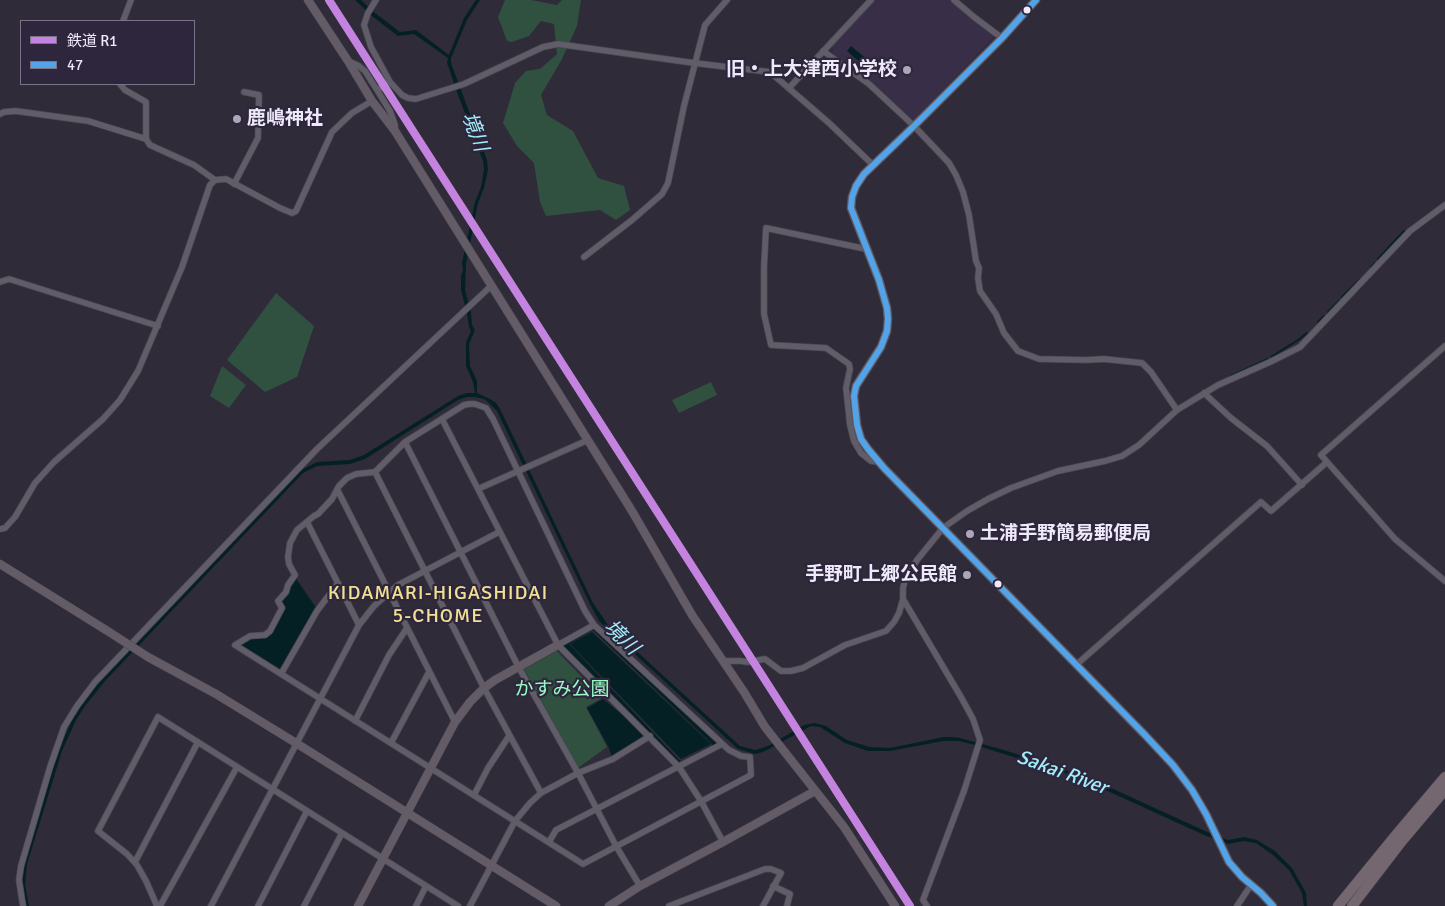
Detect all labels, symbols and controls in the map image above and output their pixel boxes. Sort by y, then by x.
unlabelled marker [1022,5,1032,15]
legend [20,20,195,85]
text: 鉄道 R1 [67,32,117,50]
text: 47 [67,56,83,74]
place label: 旧・上大津西小学校 [726,59,897,81]
marker: 旧・上大津西小学校 [901,64,913,76]
place label: 鹿嶋神社 [247,108,323,130]
water label: 境川 [456,109,492,155]
marker: 鹿嶋神社 [231,113,243,125]
place label: 土浦手野簡易郵便局 [980,523,1151,545]
marker: 土浦手野簡易郵便局 [964,528,976,540]
place label: 手野町上郷公民館 [805,564,957,586]
marker: 手野町上郷公民館 [961,569,973,581]
unlabelled marker [993,579,1003,589]
district label: KIDAMARI-HIGASHIDAI 5-CHOME [325,582,551,629]
water label: 境川 [598,615,644,661]
park label: かすみ公園 [515,679,609,701]
water label: Sakai River [1013,746,1111,800]

